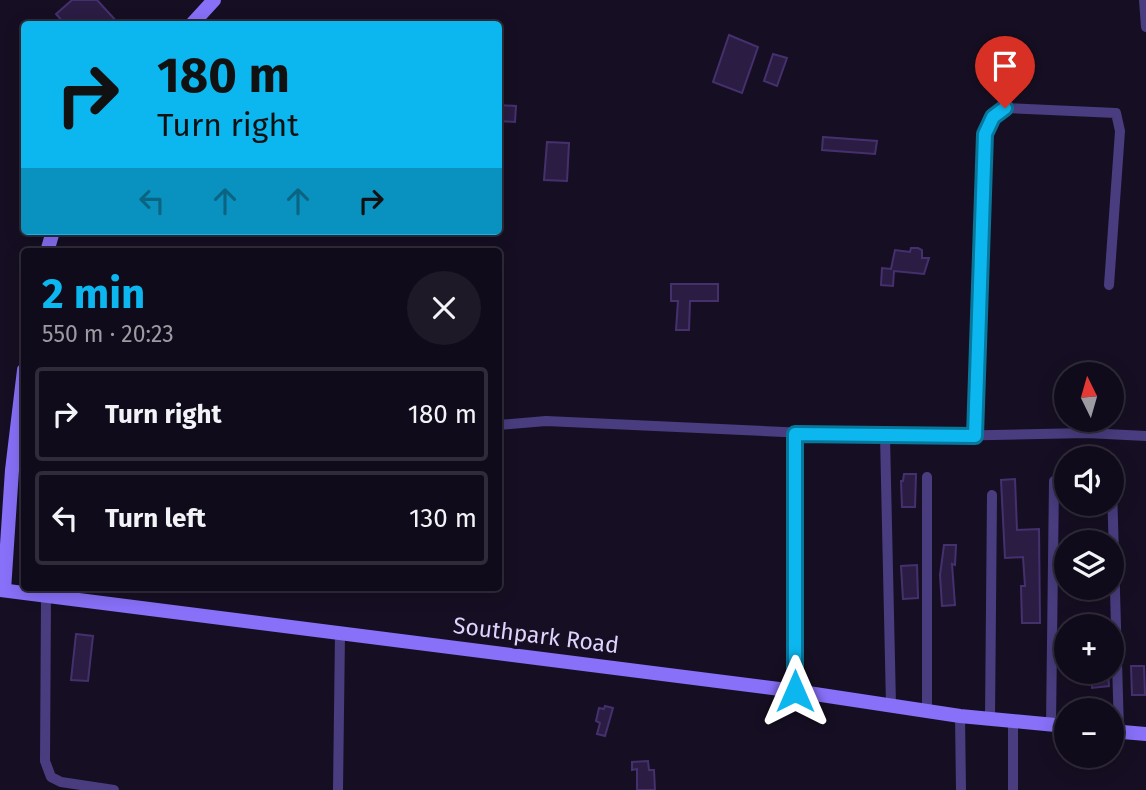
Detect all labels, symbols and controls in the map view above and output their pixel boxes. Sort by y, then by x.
pin [975,36,1035,108]
text: 180 m [157,46,290,105]
icon: arrive [986,47,1024,85]
icon: right [42,49,133,140]
text: Turn right [157,106,299,144]
icon: left [133,182,171,220]
icon: ahead [206,182,244,220]
icon: ahead [279,182,317,220]
icon: right [352,182,390,220]
text: 2 min [42,269,145,319]
button: close [407,271,481,345]
text: 550 m · 20:23 [42,320,174,348]
north arrow [1054,362,1124,432]
map controls [1054,362,1124,768]
icon: right [46,395,84,433]
text: Turn right [105,399,222,430]
text: 180 m [408,399,477,430]
button: sound [1054,446,1124,516]
icon: left [46,499,84,537]
text: Turn left [105,503,206,534]
text: 130 m [409,503,477,534]
button: layers [1054,530,1124,600]
street label: Southpark Road [451,611,621,659]
button: + [1054,614,1124,684]
position arrow [758,654,832,728]
button: − [1054,698,1124,768]

